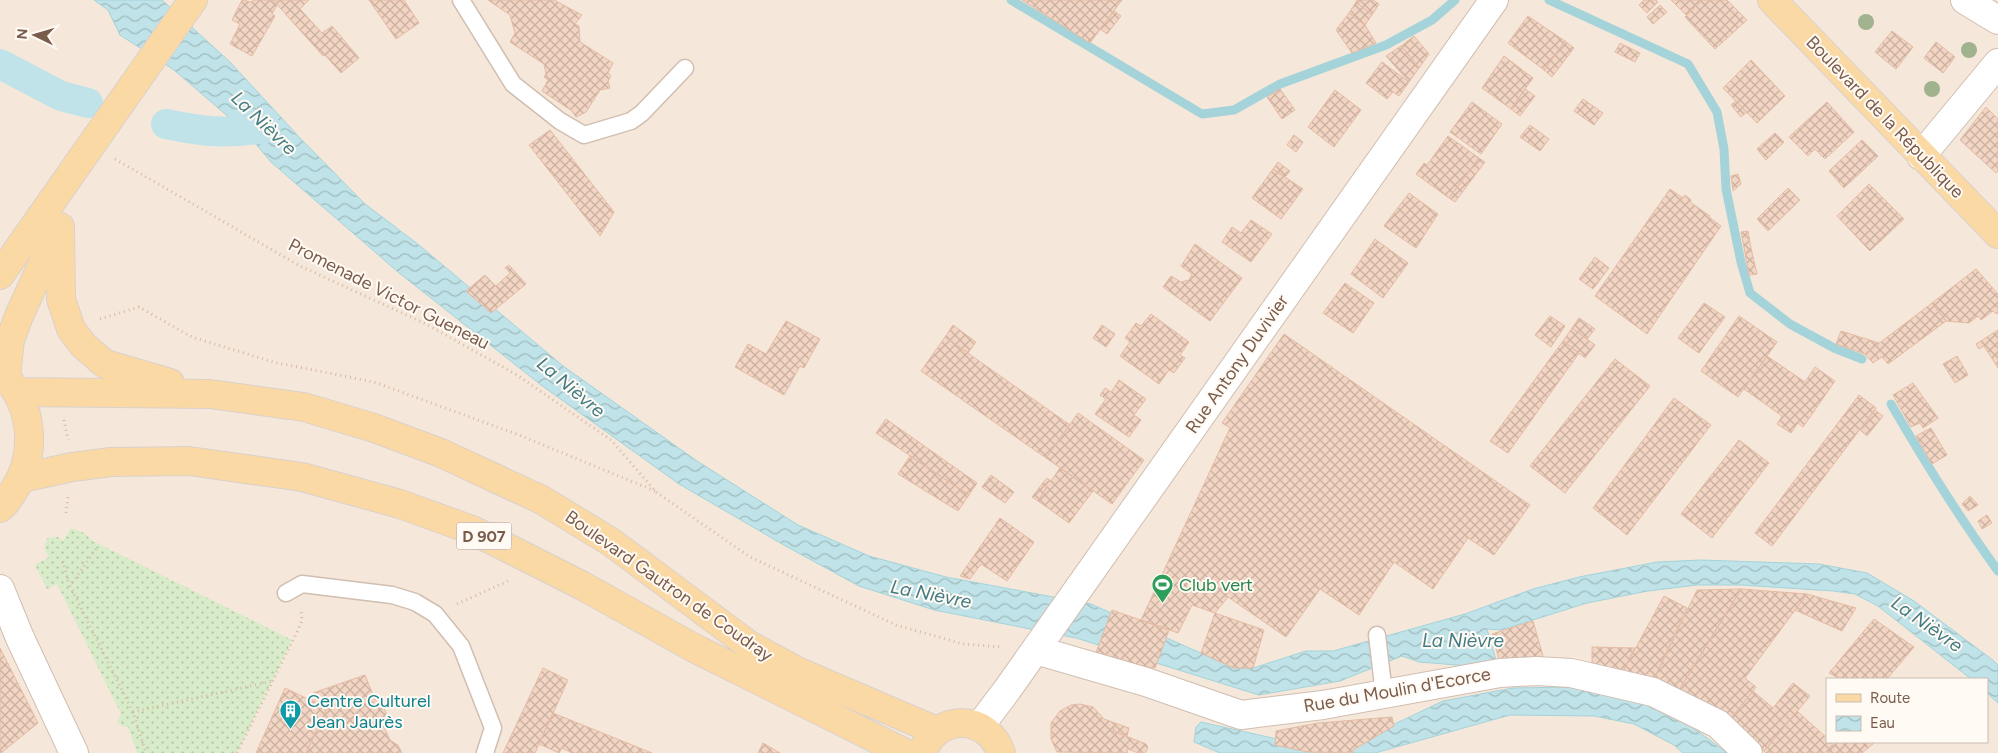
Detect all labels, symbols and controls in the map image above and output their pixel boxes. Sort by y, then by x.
north arrow [10,10,60,60]
text: N [14,28,31,40]
street label: Boulevard de la République [1802,31,1969,203]
water label: La Nièvre [227,86,302,160]
street label: Promenade Victor Gueneau [285,234,493,354]
street label: Rue Antony Duvivier [1181,290,1293,438]
water label: La Nièvre [532,352,610,423]
street label: Boulevard Gautron de Coudray [561,506,778,667]
road number: D 907 [456,522,512,550]
sports icon: Club vert [1151,573,1175,604]
place label: Club vert [1179,574,1253,596]
water label: La Nièvre [889,575,974,613]
water label: La Nièvre [1887,591,1968,657]
water label: La Nièvre [1422,629,1505,652]
street label: Rue du Moulin d'Ecorce [1302,663,1492,717]
legend [1826,678,1988,743]
text: Route [1870,689,1910,707]
place label: Centre Culturel Jean Jaurès [307,690,431,733]
building icon: Centre Culturel Jean Jaurès [279,699,303,730]
text: Eau [1870,714,1895,732]

